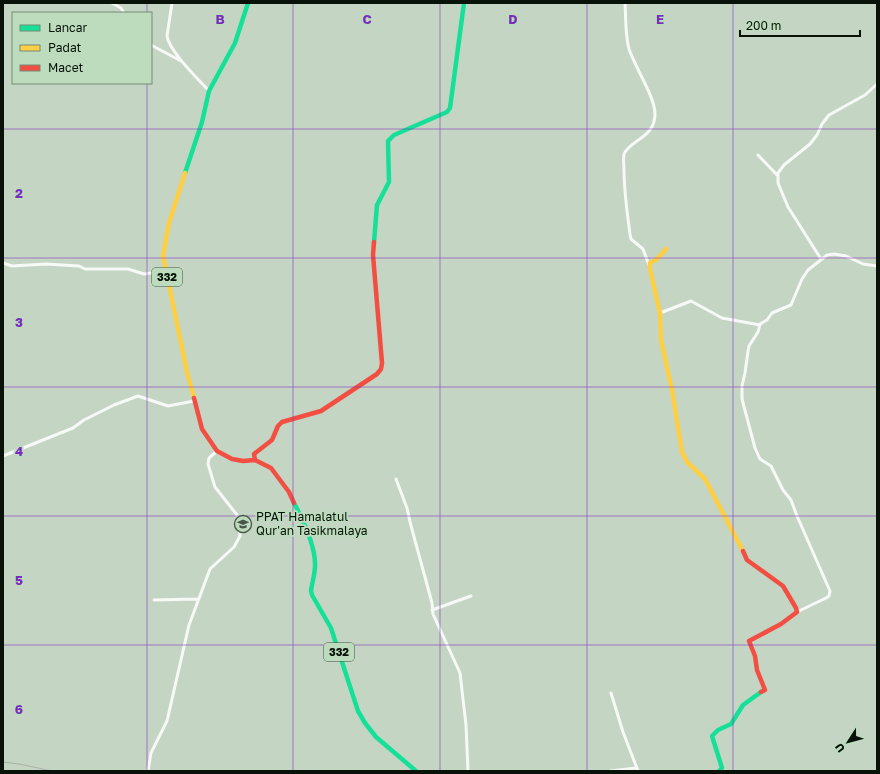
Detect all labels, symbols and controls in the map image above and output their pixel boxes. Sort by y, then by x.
text: B [215,11,225,27]
text: C [362,11,372,27]
text: D [508,11,518,27]
text: E [656,11,664,27]
legend [12,12,152,84]
scale bar [740,12,860,38]
text: 200 m [746,18,781,33]
text: Lancar [48,20,87,35]
text: Padat [48,40,82,55]
text: Macet [48,60,84,75]
text: 2 [15,185,23,201]
road number: 332 [152,268,182,286]
text: 3 [15,314,23,330]
text: 4 [15,443,23,459]
place label: PPAT Hamalatul Qur'an Tasikmalaya [256,509,368,538]
school or university icon: PPAT Hamalatul Qur'an Tasikmalaya [233,514,253,534]
text: 5 [15,572,23,588]
road number: 332 [324,643,354,661]
text: 6 [15,701,23,717]
north arrow [828,722,868,762]
text: U [832,741,847,755]

